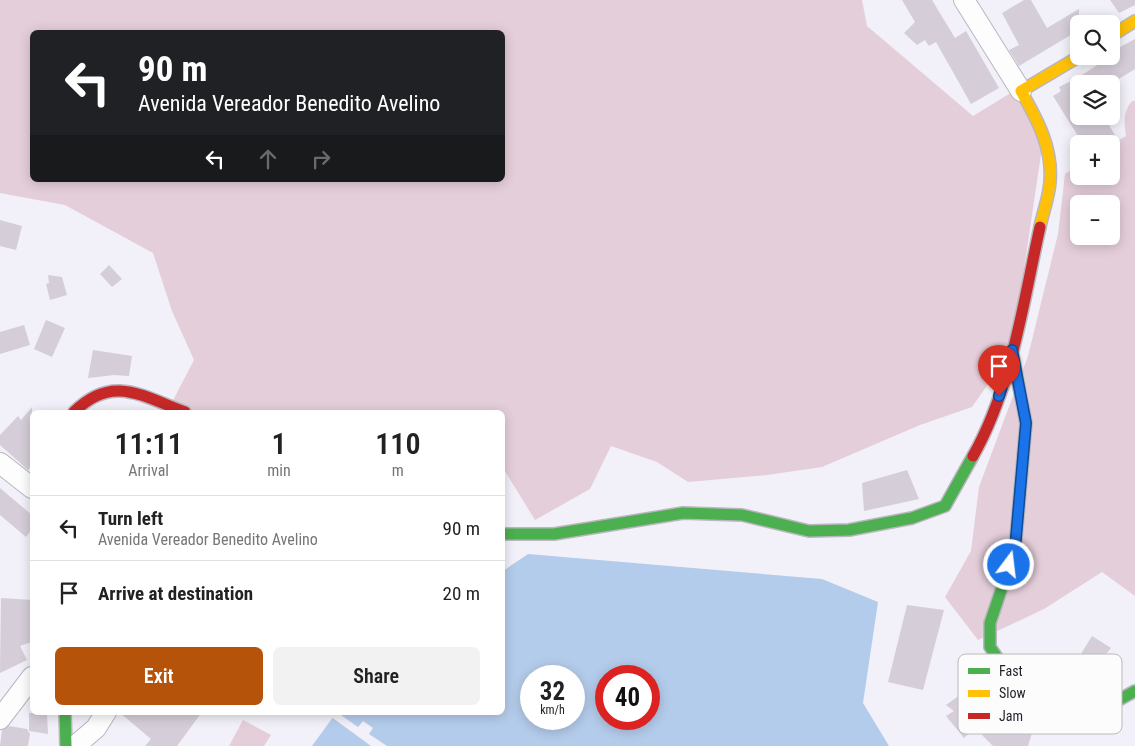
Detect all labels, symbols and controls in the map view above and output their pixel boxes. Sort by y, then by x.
map controls [1070,15,1120,245]
button: search [1070,15,1120,65]
text: 90 m [138,49,207,90]
icon: left [55,50,120,115]
button: layers [1070,75,1120,125]
text: Avenida Vereador Benedito Avelino [138,91,440,116]
button: + [1070,135,1120,185]
icon: left [201,145,229,173]
icon: ahead [254,145,282,173]
icon: right [307,145,335,173]
button: − [1070,195,1120,245]
pin [978,345,1020,396]
icon: arrive [985,352,1013,380]
text: 11:11 [114,426,183,461]
text: 1 [271,426,287,461]
text: 110 [375,426,420,461]
text: Arrival [128,461,169,480]
text: min [267,461,291,480]
text: m [392,461,404,480]
text: Turn left [98,507,163,530]
icon: left [55,514,83,542]
text: 90 m [443,517,480,540]
text: Avenida Vereador Benedito Avelino [98,530,318,549]
position arrow [982,538,1034,590]
icon: arrive [55,579,83,607]
text: Arrive at destination [98,582,253,605]
text: 20 m [443,582,480,605]
button: Exit [55,647,263,705]
button: Share [273,647,480,705]
legend [958,654,1122,734]
text: Fast [999,663,1023,679]
speed limit sign: 40 [595,665,660,730]
text: 32 [540,677,565,706]
text: Slow [999,685,1026,701]
text: km/h [540,703,565,717]
text: Jam [999,708,1023,724]

